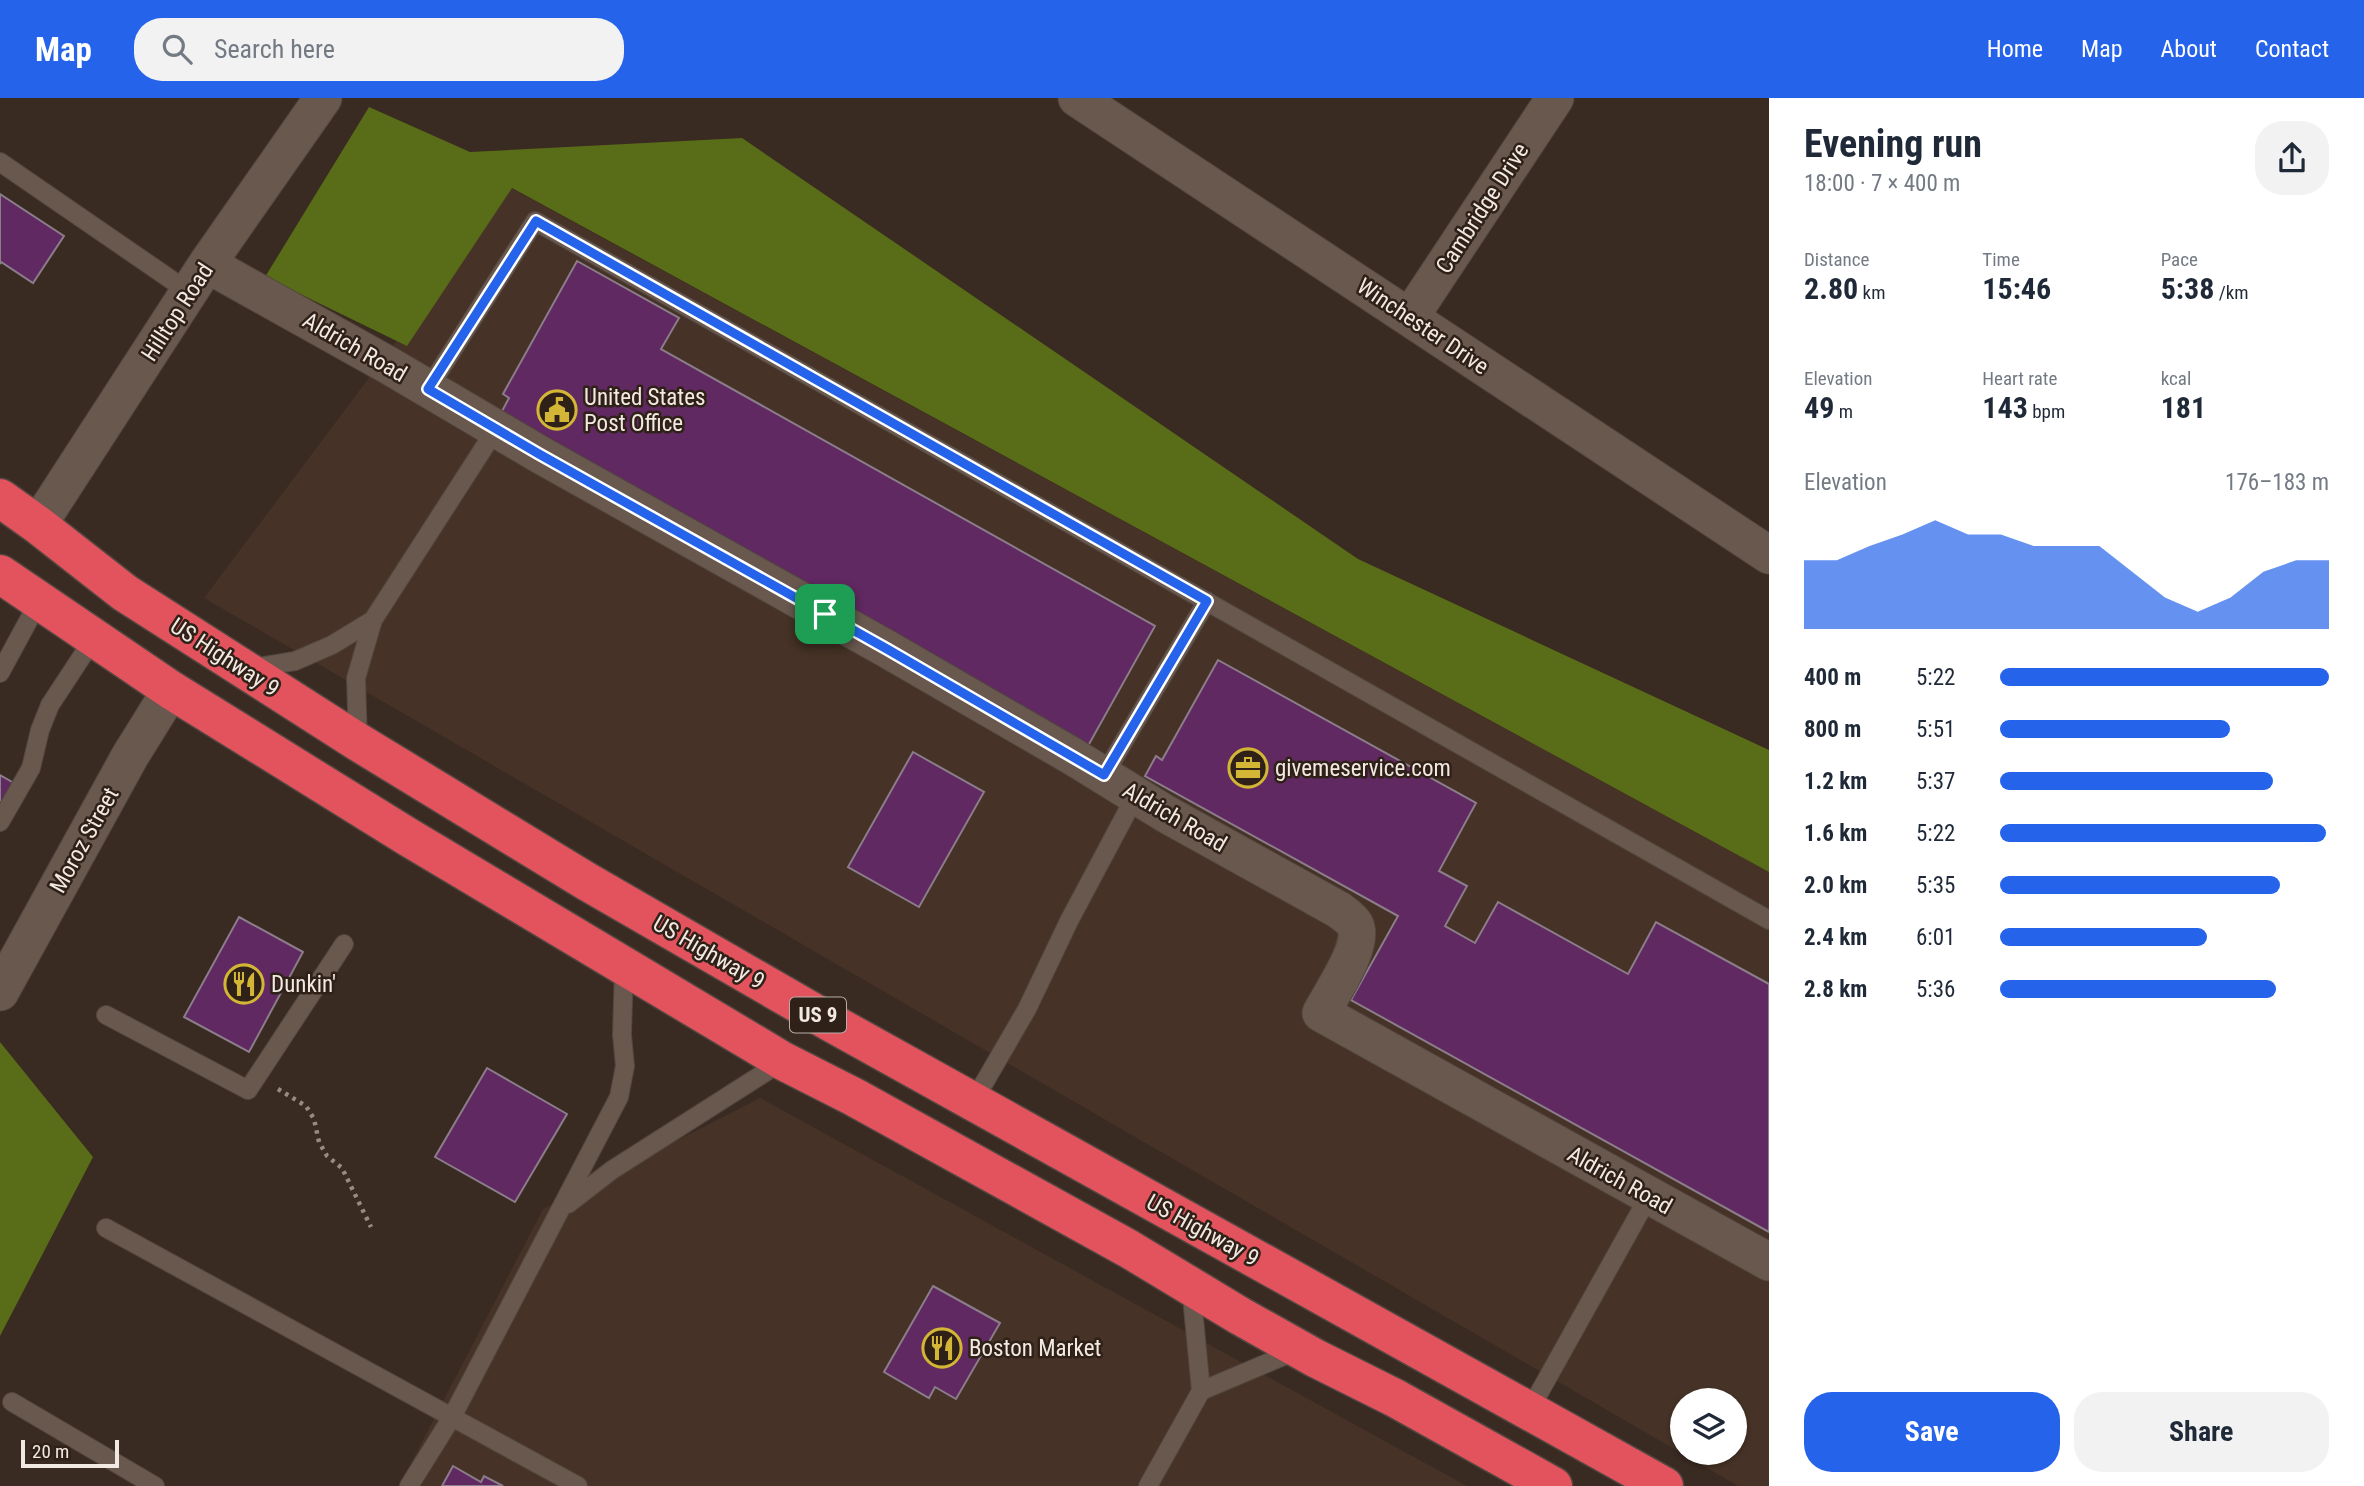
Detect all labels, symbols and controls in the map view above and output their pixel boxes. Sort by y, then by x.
search box [134,18,624,81]
text: Map [35,30,92,69]
icon: search [158,30,196,68]
text: Search here [214,34,335,64]
text: Home [1987,35,2043,63]
text: Map [2081,35,2123,63]
text: About [2161,35,2217,63]
text: Contact [2255,35,2329,63]
button: share [2255,121,2329,195]
text: Evening run [1804,122,1982,166]
street label: Cambridge Drive [1430,138,1535,278]
text: 18:00 · 7 × 400 m [1804,170,1960,197]
text: Distance [1804,248,1869,271]
text: Time [1982,248,2020,271]
text: Pace [2161,248,2198,271]
street label: Hilltop Road [136,258,219,366]
text: 2.80 [1804,271,1858,306]
text: 15:46 [1982,271,2051,306]
text: 5:38 [2161,271,2214,306]
street label: Winchester Drive [1352,273,1494,380]
text: km [1858,281,1885,304]
text: /km [2214,281,2249,304]
street label: Aldrich Road [298,307,411,388]
text: Elevation [1804,367,1872,390]
text: Heart rate [1982,367,2057,390]
text: kcal [2161,367,2191,390]
place label: United States Post Office [584,384,705,437]
public building icon: United States Post Office [536,389,578,431]
text: 49 [1804,390,1834,425]
text: 143 [1982,390,2028,425]
text: 181 [2161,390,2206,425]
text: m [1834,400,1853,423]
text: bpm [2028,400,2065,423]
text: Elevation [1804,469,1887,496]
text: 176–183 m [2225,469,2329,496]
pin [795,584,855,644]
icon: arrive [806,595,844,633]
street label: US Highway 9 [165,612,284,703]
text: 400 m [1804,664,1861,691]
text: 5:22 [1916,664,1955,691]
text: 800 m [1804,716,1861,743]
text: 5:51 [1916,716,1955,743]
office icon: givemeservice.com [1227,747,1269,789]
place label: givemeservice.com [1275,755,1451,782]
text: 1.2 km [1804,768,1867,795]
text: 5:37 [1916,768,1955,795]
street label: Aldrich Road [1118,777,1231,858]
street label: Moroz Street [44,783,124,898]
text: 1.6 km [1804,820,1867,847]
text: 5:22 [1916,820,1955,847]
text: 2.0 km [1804,872,1867,899]
text: 5:35 [1916,872,1955,899]
street label: US Highway 9 [648,910,769,995]
text: 2.4 km [1804,924,1867,951]
text: 6:01 [1916,924,1955,951]
restaurant icon: Dunkin' [223,963,265,1005]
place label: Dunkin' [271,971,336,998]
text: 2.8 km [1804,976,1867,1003]
text: 5:36 [1916,976,1955,1003]
road number: US 9 [790,998,846,1032]
street label: Aldrich Road [1563,1141,1677,1220]
street label: US Highway 9 [1142,1189,1264,1272]
restaurant icon: Boston Market [921,1327,963,1369]
place label: Boston Market [969,1335,1101,1362]
map controls [1670,1388,1747,1465]
button: layers [1670,1388,1747,1465]
button: Save [1804,1392,2060,1472]
button: Share [2074,1392,2329,1472]
scale bar [21,1437,119,1469]
text: 20 m [32,1440,69,1463]

